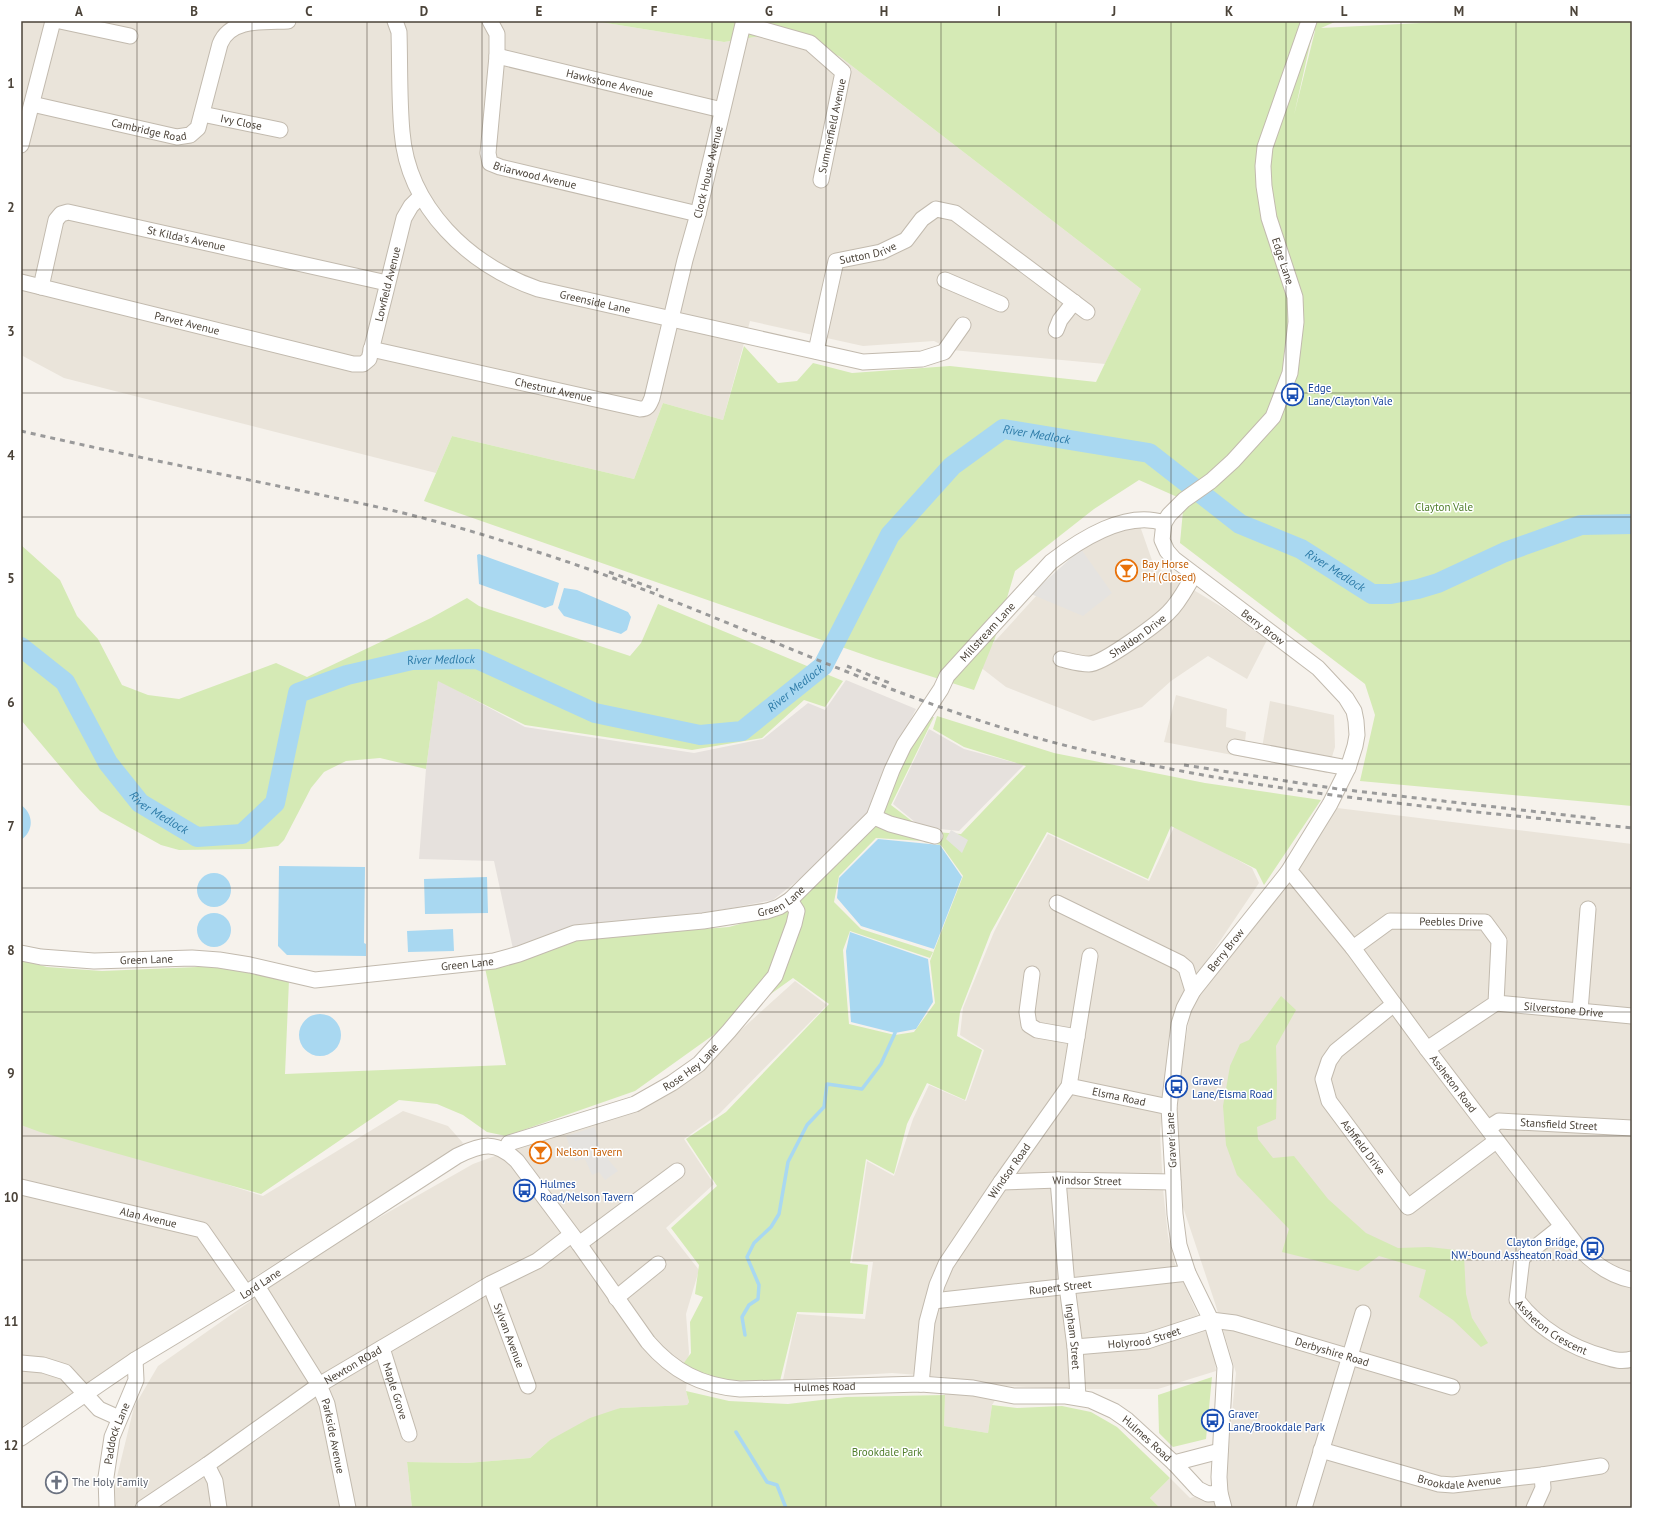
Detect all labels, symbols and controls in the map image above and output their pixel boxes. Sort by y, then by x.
text: A [75,3,83,20]
text: B [190,3,198,20]
text: C [305,3,313,20]
text: D [420,3,428,20]
text: E [536,3,543,20]
text: F [651,3,658,20]
text: G [765,3,773,20]
text: H [880,3,888,20]
text: I [997,3,1001,20]
text: J [1111,3,1116,20]
text: K [1225,3,1233,20]
text: L [1341,3,1348,20]
text: M [1454,3,1464,20]
text: N [1570,3,1578,20]
street label: Hawkstone Avenue [565,66,655,100]
text: 1 [7,75,15,92]
street label: Summerfield Avenue [815,77,849,175]
street label: Ivy Close [219,111,264,133]
street label: Cambridge Road [110,115,188,144]
street label: Clock House Avenue [690,124,726,220]
street label: Briarwood Avenue [491,158,578,192]
text: 2 [7,199,15,216]
street label: St Kilda's Avenue [146,223,227,254]
street label: Edge Lane [1269,236,1297,287]
street label: Sutton Drive [838,238,899,267]
street label: Lowfield Avenue [372,245,404,323]
street label: Greenside Lane [558,287,632,317]
street label: Parvet Avenue [153,308,221,338]
text: 3 [7,323,15,340]
street label: Chestnut Avenue [513,374,594,405]
bus stop icon: Edge Lane/Clayton Vale [1280,381,1306,407]
place label: Edge Lane/Clayton Vale [1308,381,1393,408]
water label: River Medlock [1002,421,1072,447]
text: 4 [7,447,15,464]
park label: Clayton Vale [1415,500,1473,514]
water label: River Medlock [1303,546,1369,595]
bar icon: Bay Horse PH (Closed) [1113,557,1139,583]
place label: Bay Horse PH (Closed) [1142,557,1196,584]
text: 5 [7,570,15,587]
street label: Millstream Lane [957,599,1018,664]
street label: Berry Brow [1238,606,1288,648]
street label: Shaldon Drive [1107,611,1169,661]
water label: River Medlock [405,651,476,668]
water label: River Medlock [764,660,827,715]
text: 6 [7,694,15,711]
water label: River Medlock [126,788,192,837]
text: 7 [7,818,15,835]
street label: Green Lane [757,882,808,919]
street label: Peebles Drive [1419,914,1484,929]
street label: Berry Brow [1204,926,1247,974]
text: 8 [7,942,15,959]
street label: Green Lane [120,952,174,967]
street label: Green Lane [440,954,495,974]
street label: Silverstone Drive [1523,999,1605,1020]
street label: Rose Hey Lane [660,1040,722,1094]
street label: Assheton Road [1427,1052,1480,1115]
text: 9 [7,1065,15,1082]
bus stop icon: Graver Lane/Elsma Road [1164,1074,1190,1100]
place label: Graver Lane/Elsma Road [1192,1074,1273,1101]
street label: Elsma Road [1091,1084,1147,1109]
street label: Graver Lane [1163,1111,1179,1168]
street label: Stansfield Street [1520,1115,1598,1133]
street label: Ashfield Drive [1338,1117,1389,1178]
bar icon: Nelson Tavern [528,1139,554,1165]
street label: Windsor Road [985,1140,1033,1201]
place label: Nelson Tavern [556,1145,622,1159]
street label: Windsor Street [1052,1173,1122,1188]
bus stop icon: Hulmes Road/Nelson Tavern [511,1177,537,1203]
place label: Hulmes Road/Nelson Tavern [540,1177,633,1204]
text: 10 [4,1189,18,1206]
street label: Alan Avenue [119,1204,179,1231]
place label: Clayton Bridge, NW-bound Assheaton Road [1451,1235,1578,1262]
bus stop icon: Clayton Bridge, NW-bound Assheaton Road [1580,1235,1606,1261]
street label: Lord Lane [237,1265,284,1302]
street label: Rupert Street [1028,1277,1092,1297]
street label: Assheton Crescent [1512,1297,1590,1358]
street label: Sylvan Avenue [491,1301,528,1370]
street label: Ingham Street [1062,1302,1083,1370]
text: 11 [4,1313,18,1330]
street label: Holyrood Street [1107,1323,1183,1351]
street label: Derbyshire Road [1293,1334,1371,1369]
street label: Newton ROad [322,1343,384,1387]
street label: Maple Grove [380,1361,411,1422]
street label: Hulmes Road [793,1379,856,1395]
street label: Parkside Avenue [318,1396,348,1475]
street label: Paddock Lane [101,1400,133,1465]
bus stop icon: Graver Lane/Brookdale Park [1200,1407,1226,1433]
place label: Graver Lane/Brookdale Park [1228,1407,1326,1434]
street label: Hulmes Road [1120,1412,1175,1464]
text: 12 [4,1437,18,1454]
park label: Brookdale Park [852,1445,923,1459]
church icon: The Holy Family [44,1469,70,1495]
street label: Brookdale Avenue [1416,1471,1502,1492]
place label: The Holy Family [72,1475,149,1489]

